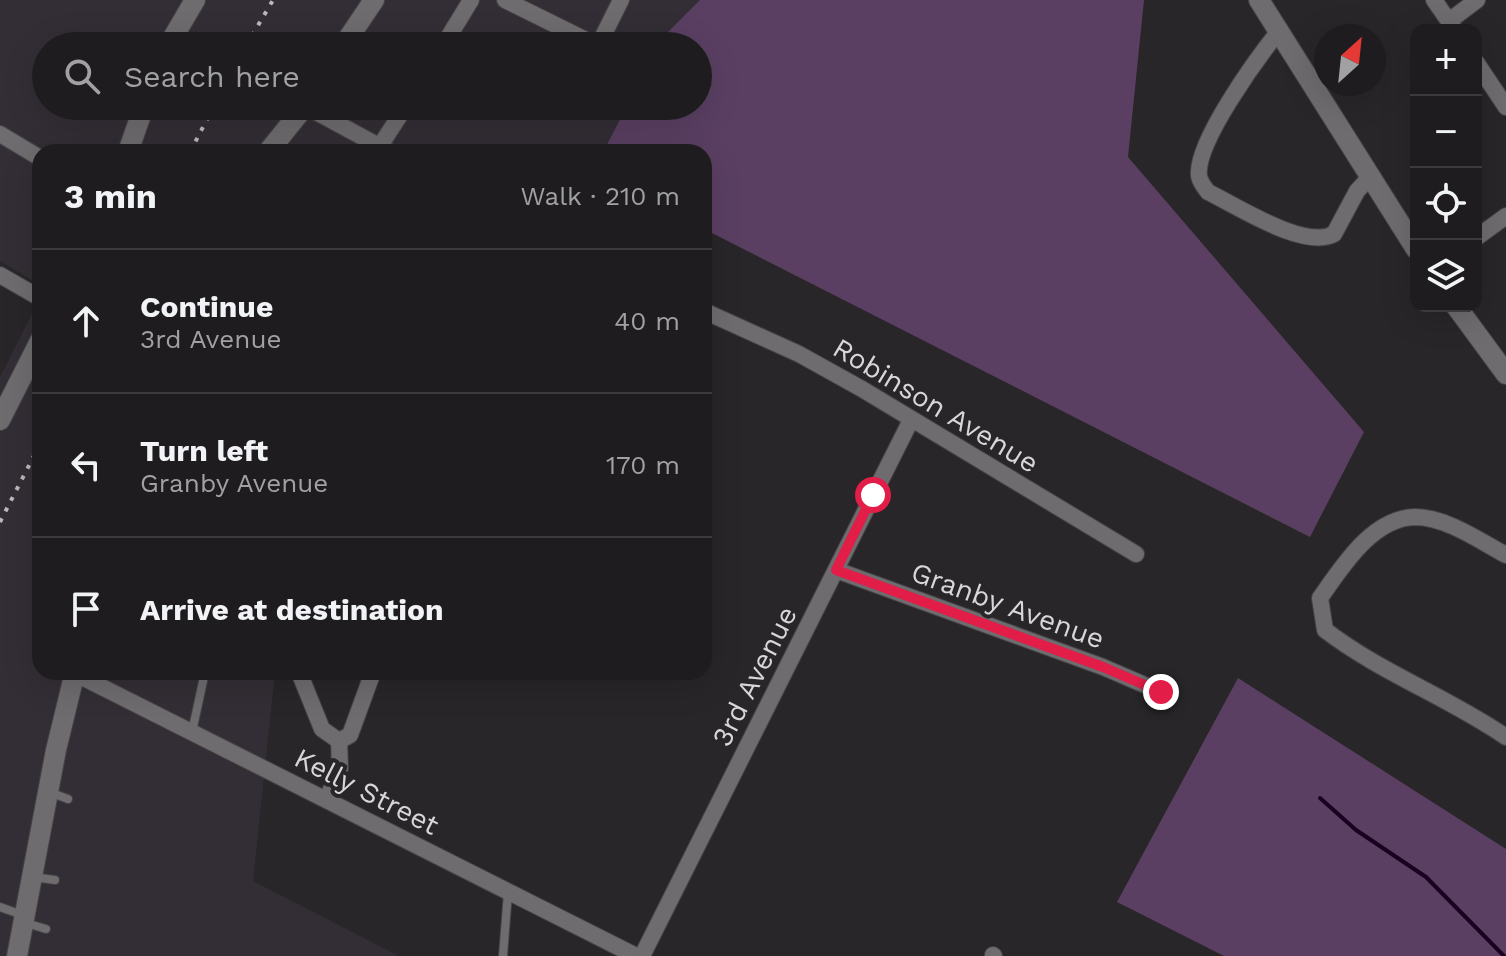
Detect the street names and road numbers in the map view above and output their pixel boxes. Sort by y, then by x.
street label: Robinson Avenue [827,331,1044,480]
street label: Granby Avenue [907,555,1109,656]
street label: 3rd Avenue [705,601,804,752]
street label: Kelly Street [289,741,445,842]

